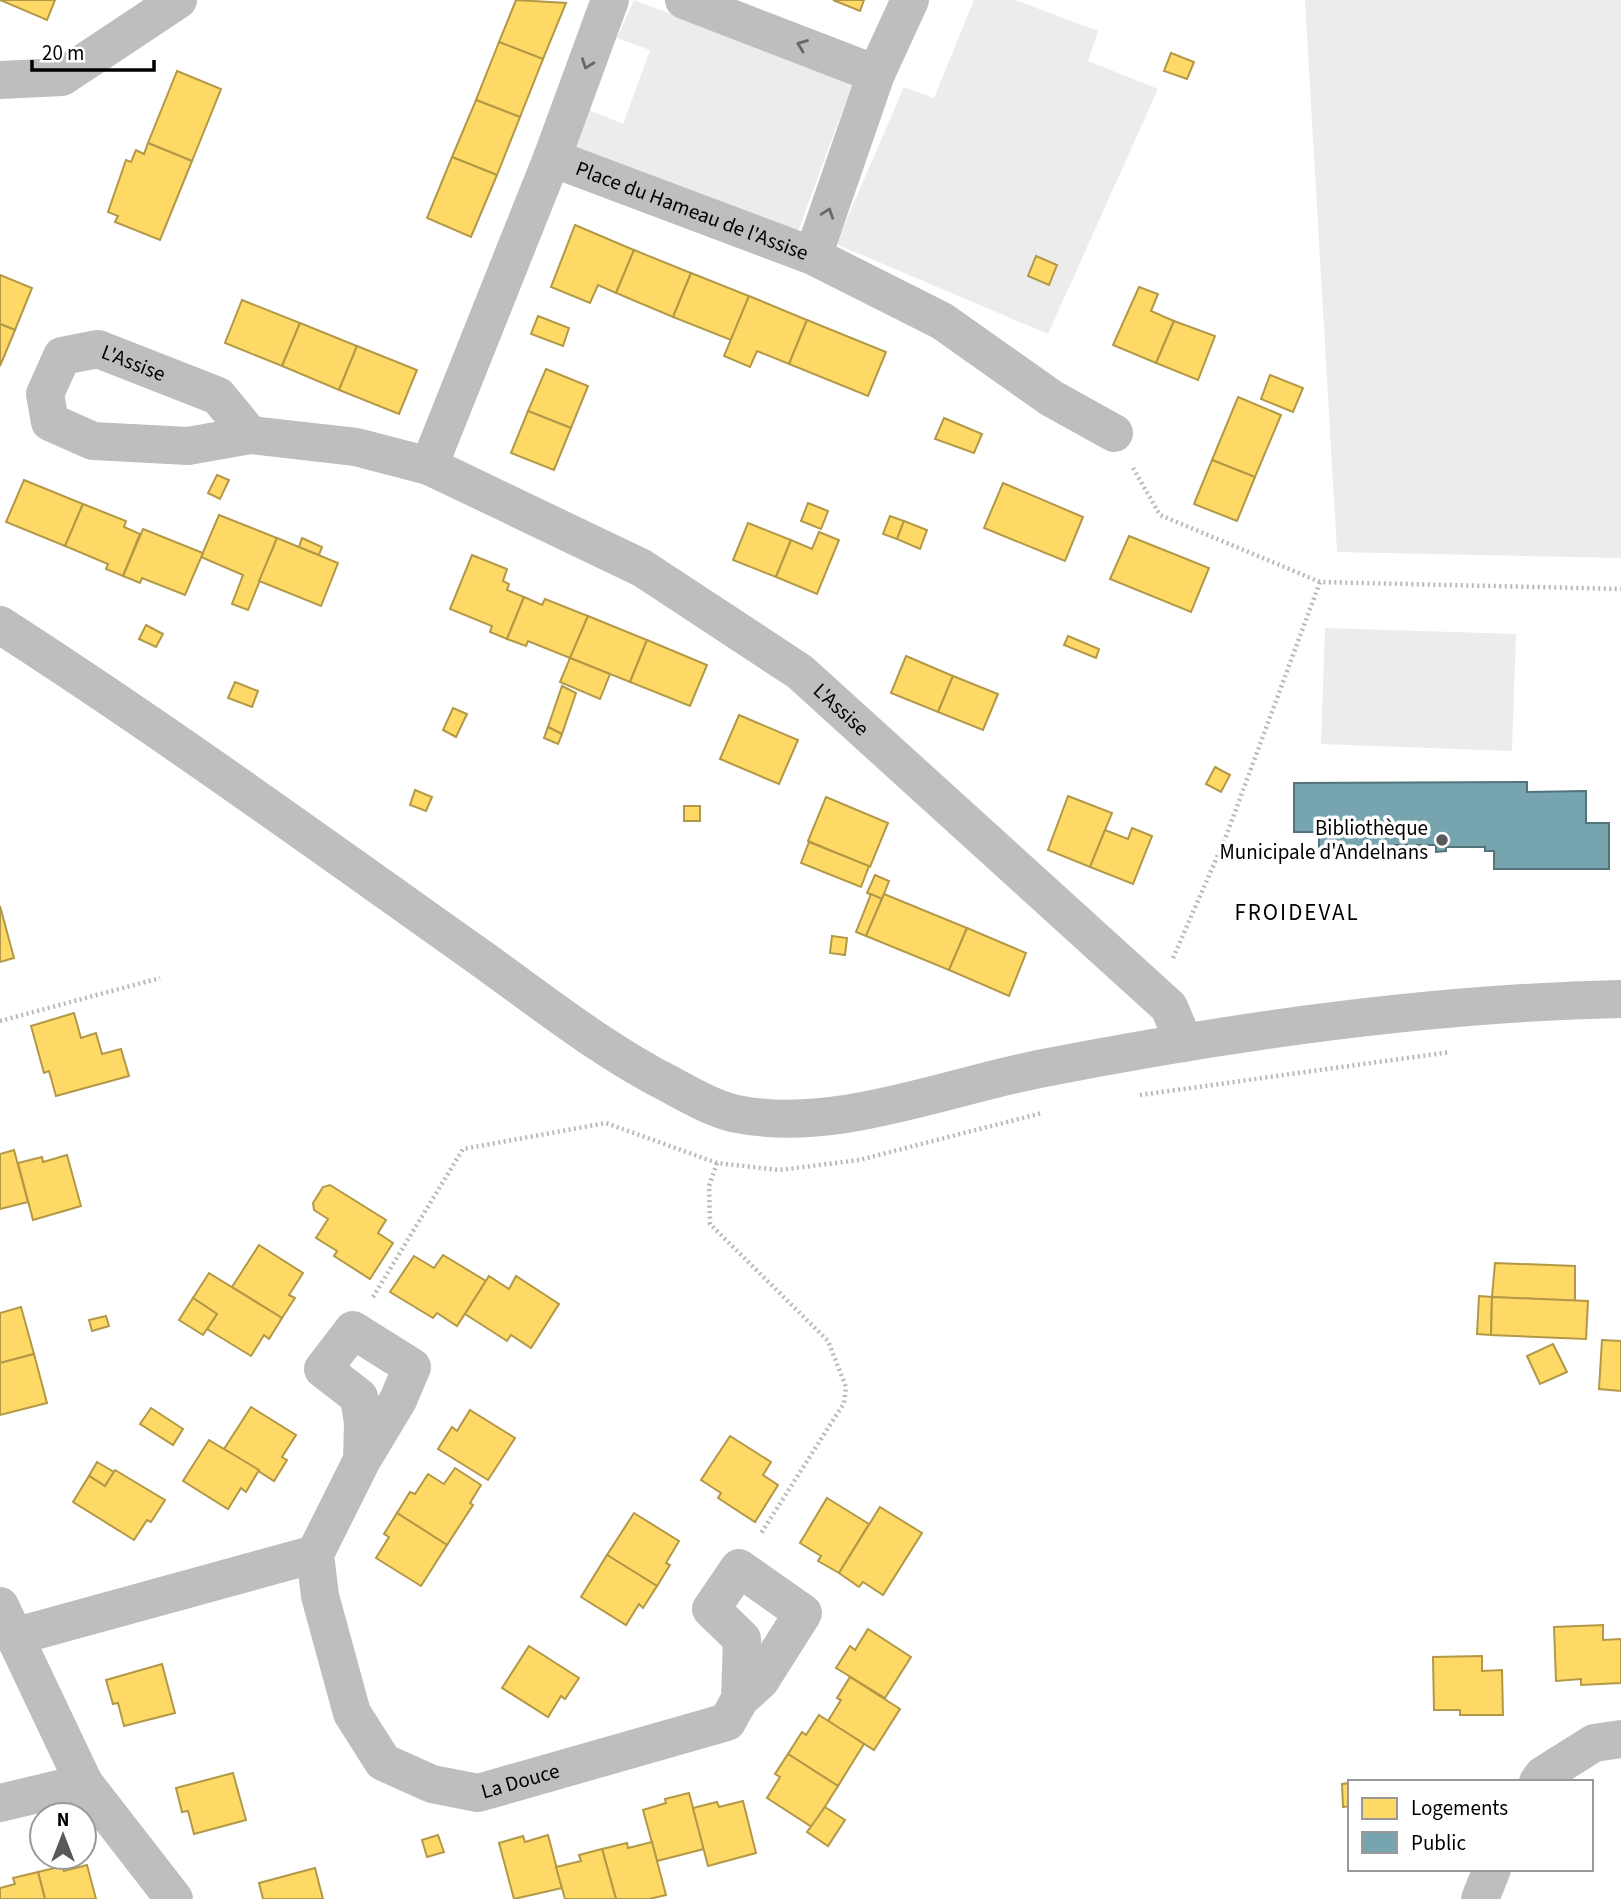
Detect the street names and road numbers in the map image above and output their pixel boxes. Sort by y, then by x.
street label: Place du Hameau de l'Assise [571,153,813,268]
street label: L'Assise [97,337,170,389]
street label: L'Assise [807,676,876,743]
street label: La Douce [477,1756,563,1806]

